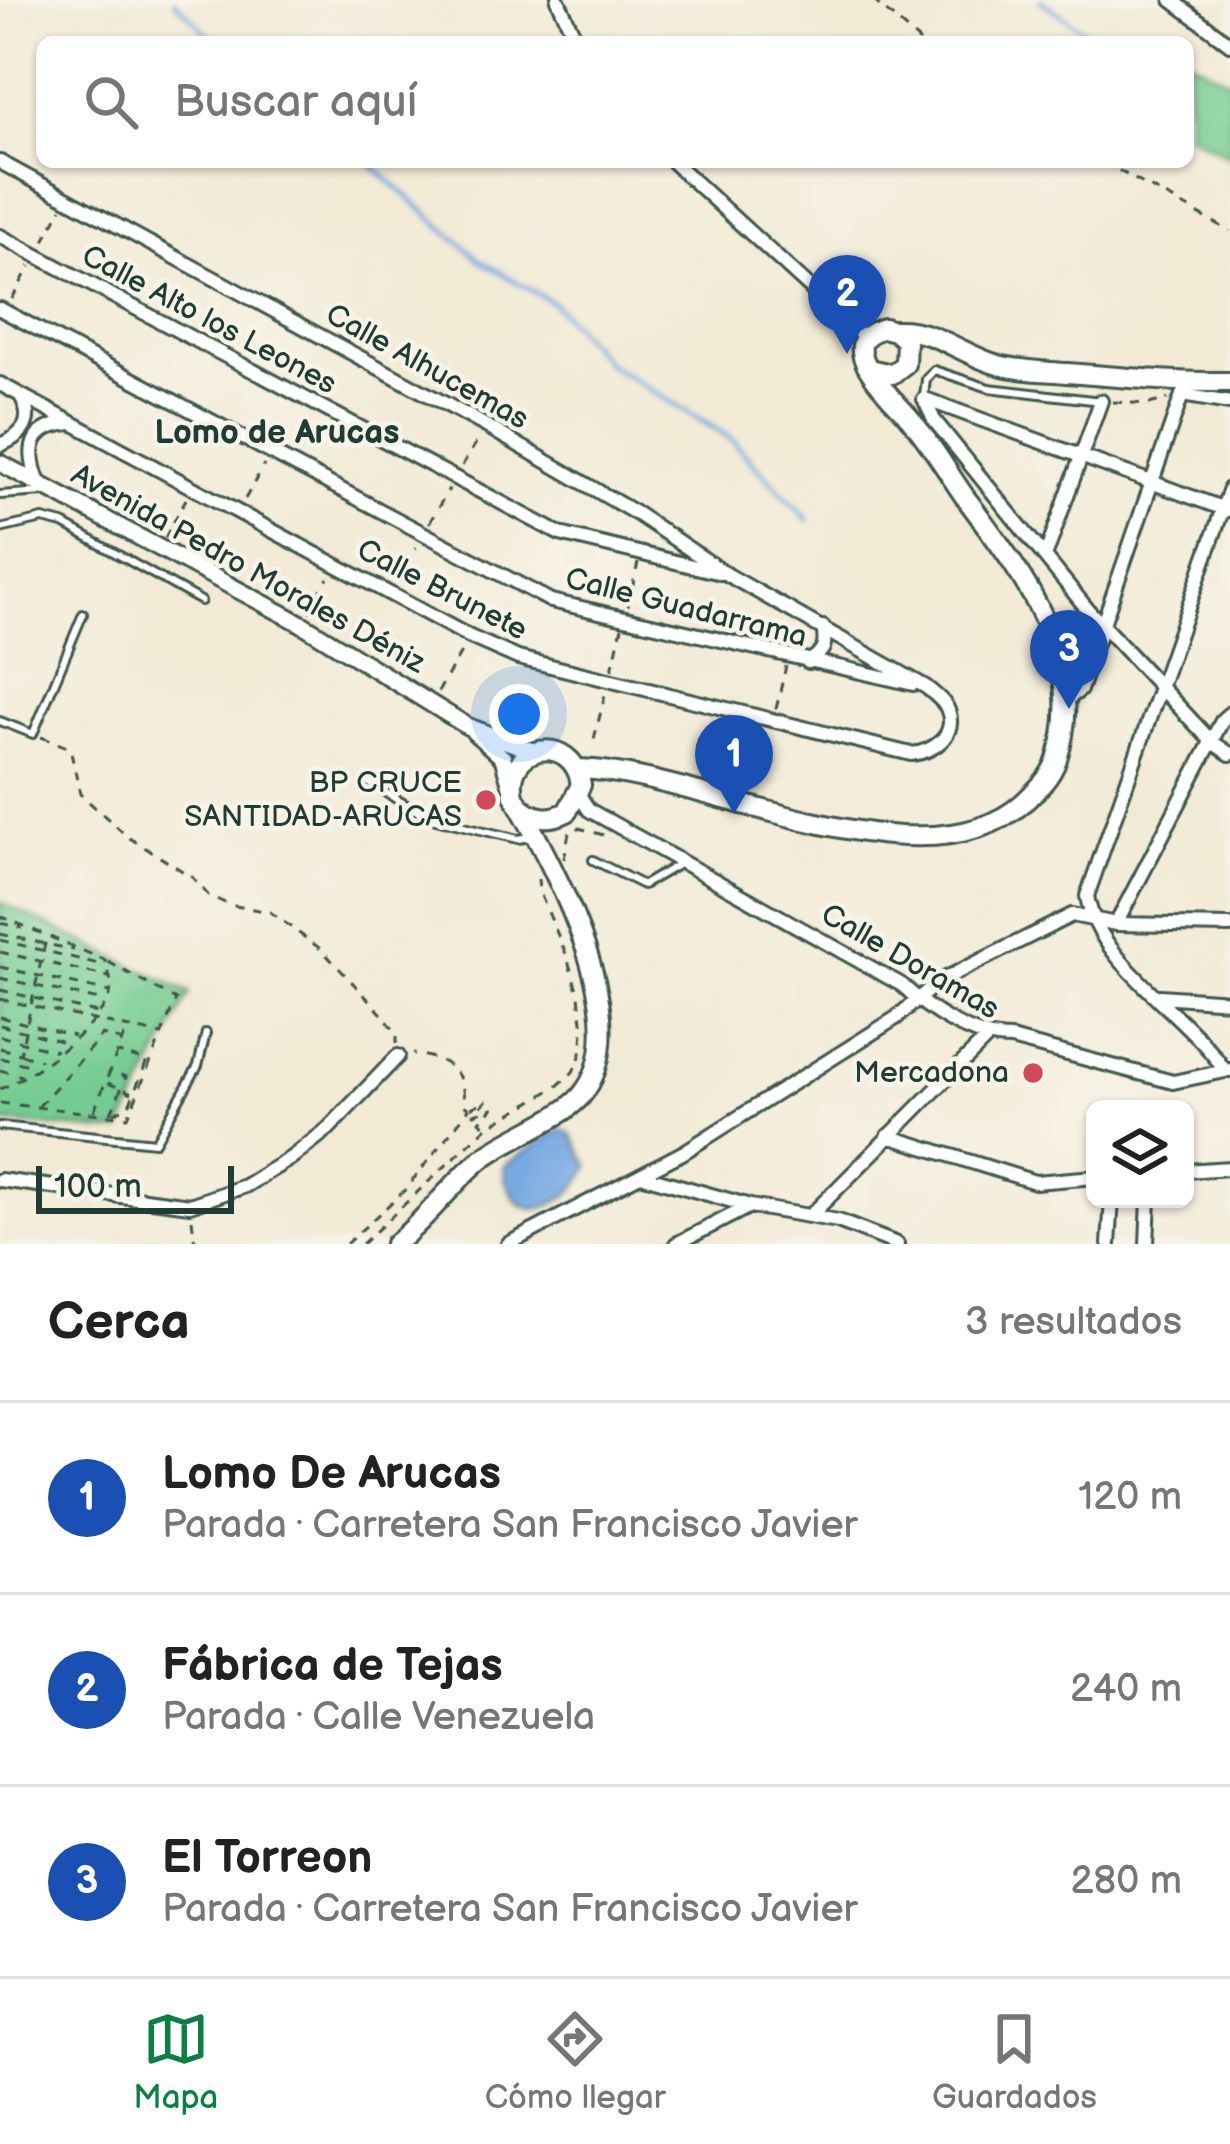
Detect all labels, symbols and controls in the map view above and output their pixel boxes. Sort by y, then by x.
search box [36,36,1194,168]
icon: search [78,69,144,135]
text: Buscar aquí [174,75,417,130]
street label: Calle Alto los Leones [76,238,343,402]
pin: 2 [808,255,886,354]
street label: Calle Alhucemas [319,296,535,438]
district label: Lomo de Arucas [155,413,399,453]
street label: Avenida Pedro Morales Déniz [65,457,432,682]
street label: Calle Brunete [351,532,533,648]
street label: Calle Guadarrama [562,561,810,655]
pin: 3 [1030,610,1108,709]
your location [489,684,549,744]
pin: 1 [695,715,773,814]
place label: BP CRUCE SANTIDAD-ARUCAS [184,765,462,835]
marker: BP CRUCE SANTIDAD-ARUCAS [473,787,499,813]
street label: Calle Doramas [815,896,1006,1028]
place label: Mercadona [854,1055,1009,1091]
marker: Mercadona [1020,1060,1046,1086]
map controls [1086,1100,1194,1208]
button: layers [1086,1100,1194,1208]
scale bar [36,1160,234,1213]
text: 100 m [54,1167,142,1207]
text: Cerca [48,1292,190,1353]
text: 3 resultados [965,1299,1182,1346]
text: Lomo De Arucas [162,1447,501,1502]
text: 1 [79,1474,95,1521]
text: 120 m [1078,1474,1182,1521]
text: Parada · Carretera San Francisco Javier [162,1502,858,1549]
text: Fábrica de Tejas [162,1639,503,1694]
text: 2 [75,1666,99,1713]
text: 240 m [1070,1666,1182,1713]
text: Parada · Calle Venezuela [162,1694,595,1741]
text: El Torreon [162,1831,372,1886]
text: 3 [76,1858,98,1905]
text: 280 m [1071,1858,1182,1905]
text: Parada · Carretera San Francisco Javier [162,1886,858,1933]
tab: Mapa [133,2006,218,2118]
tab: Cómo llegar [485,2006,666,2118]
tab: Guardados [932,2006,1097,2118]

